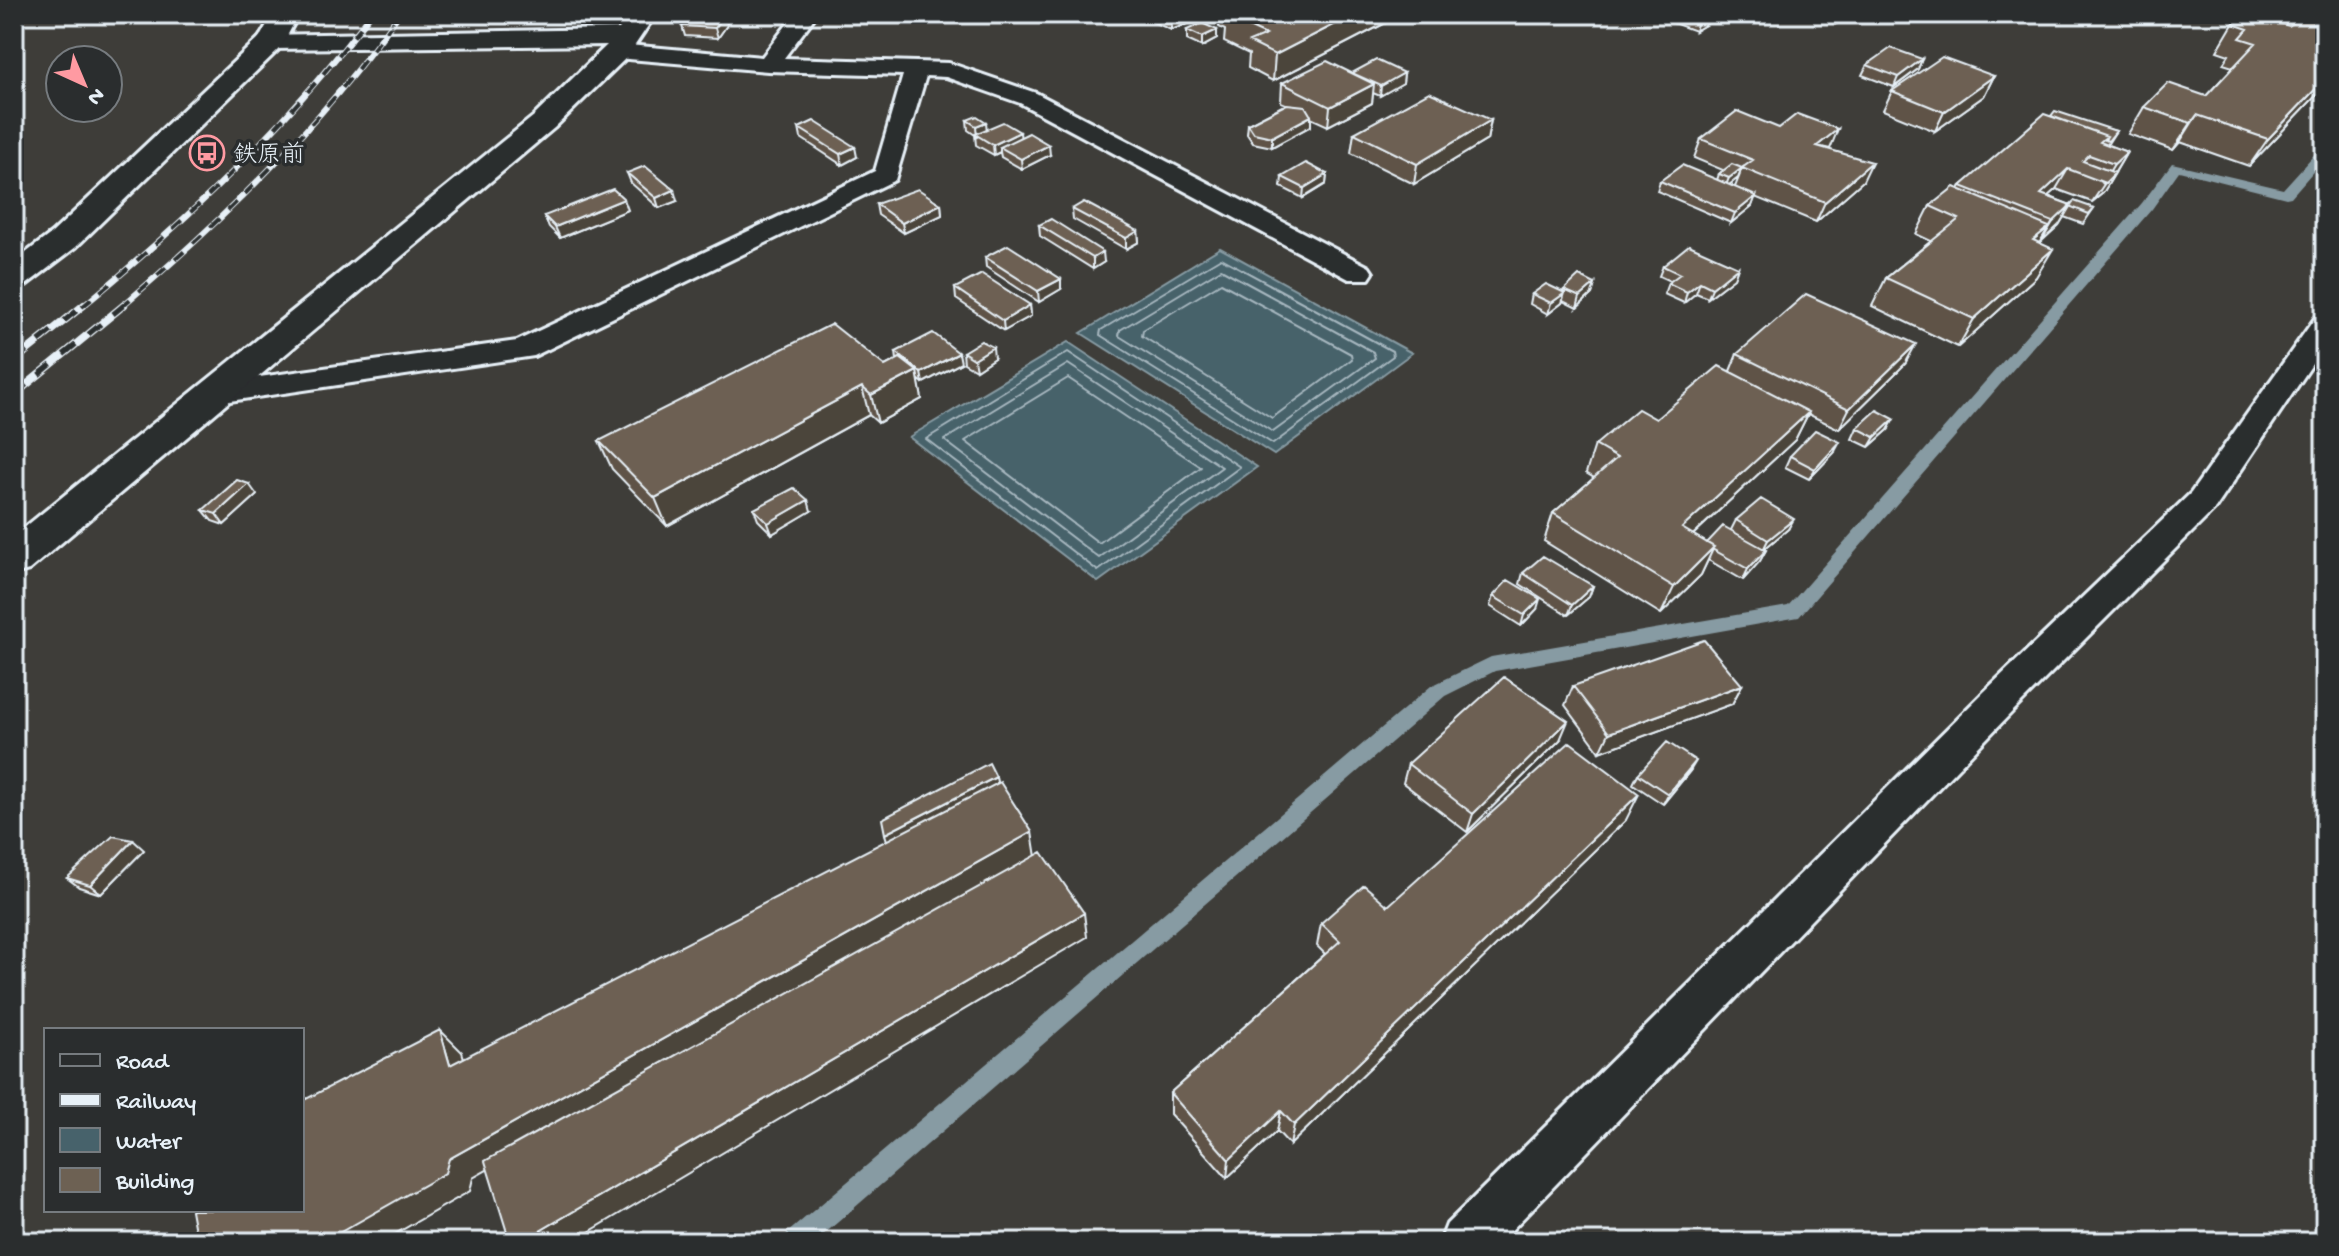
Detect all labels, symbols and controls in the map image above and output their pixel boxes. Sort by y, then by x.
north arrow [44,44,124,124]
text: N [81,81,109,110]
bus stop icon: 鉄原前 [188,134,226,172]
place label: 鉄原前 [233,141,305,171]
legend [44,1028,304,1212]
text: Road [116,1049,170,1078]
text: Railway [116,1089,196,1118]
text: Water [116,1129,183,1158]
text: Building [115,1169,194,1198]

